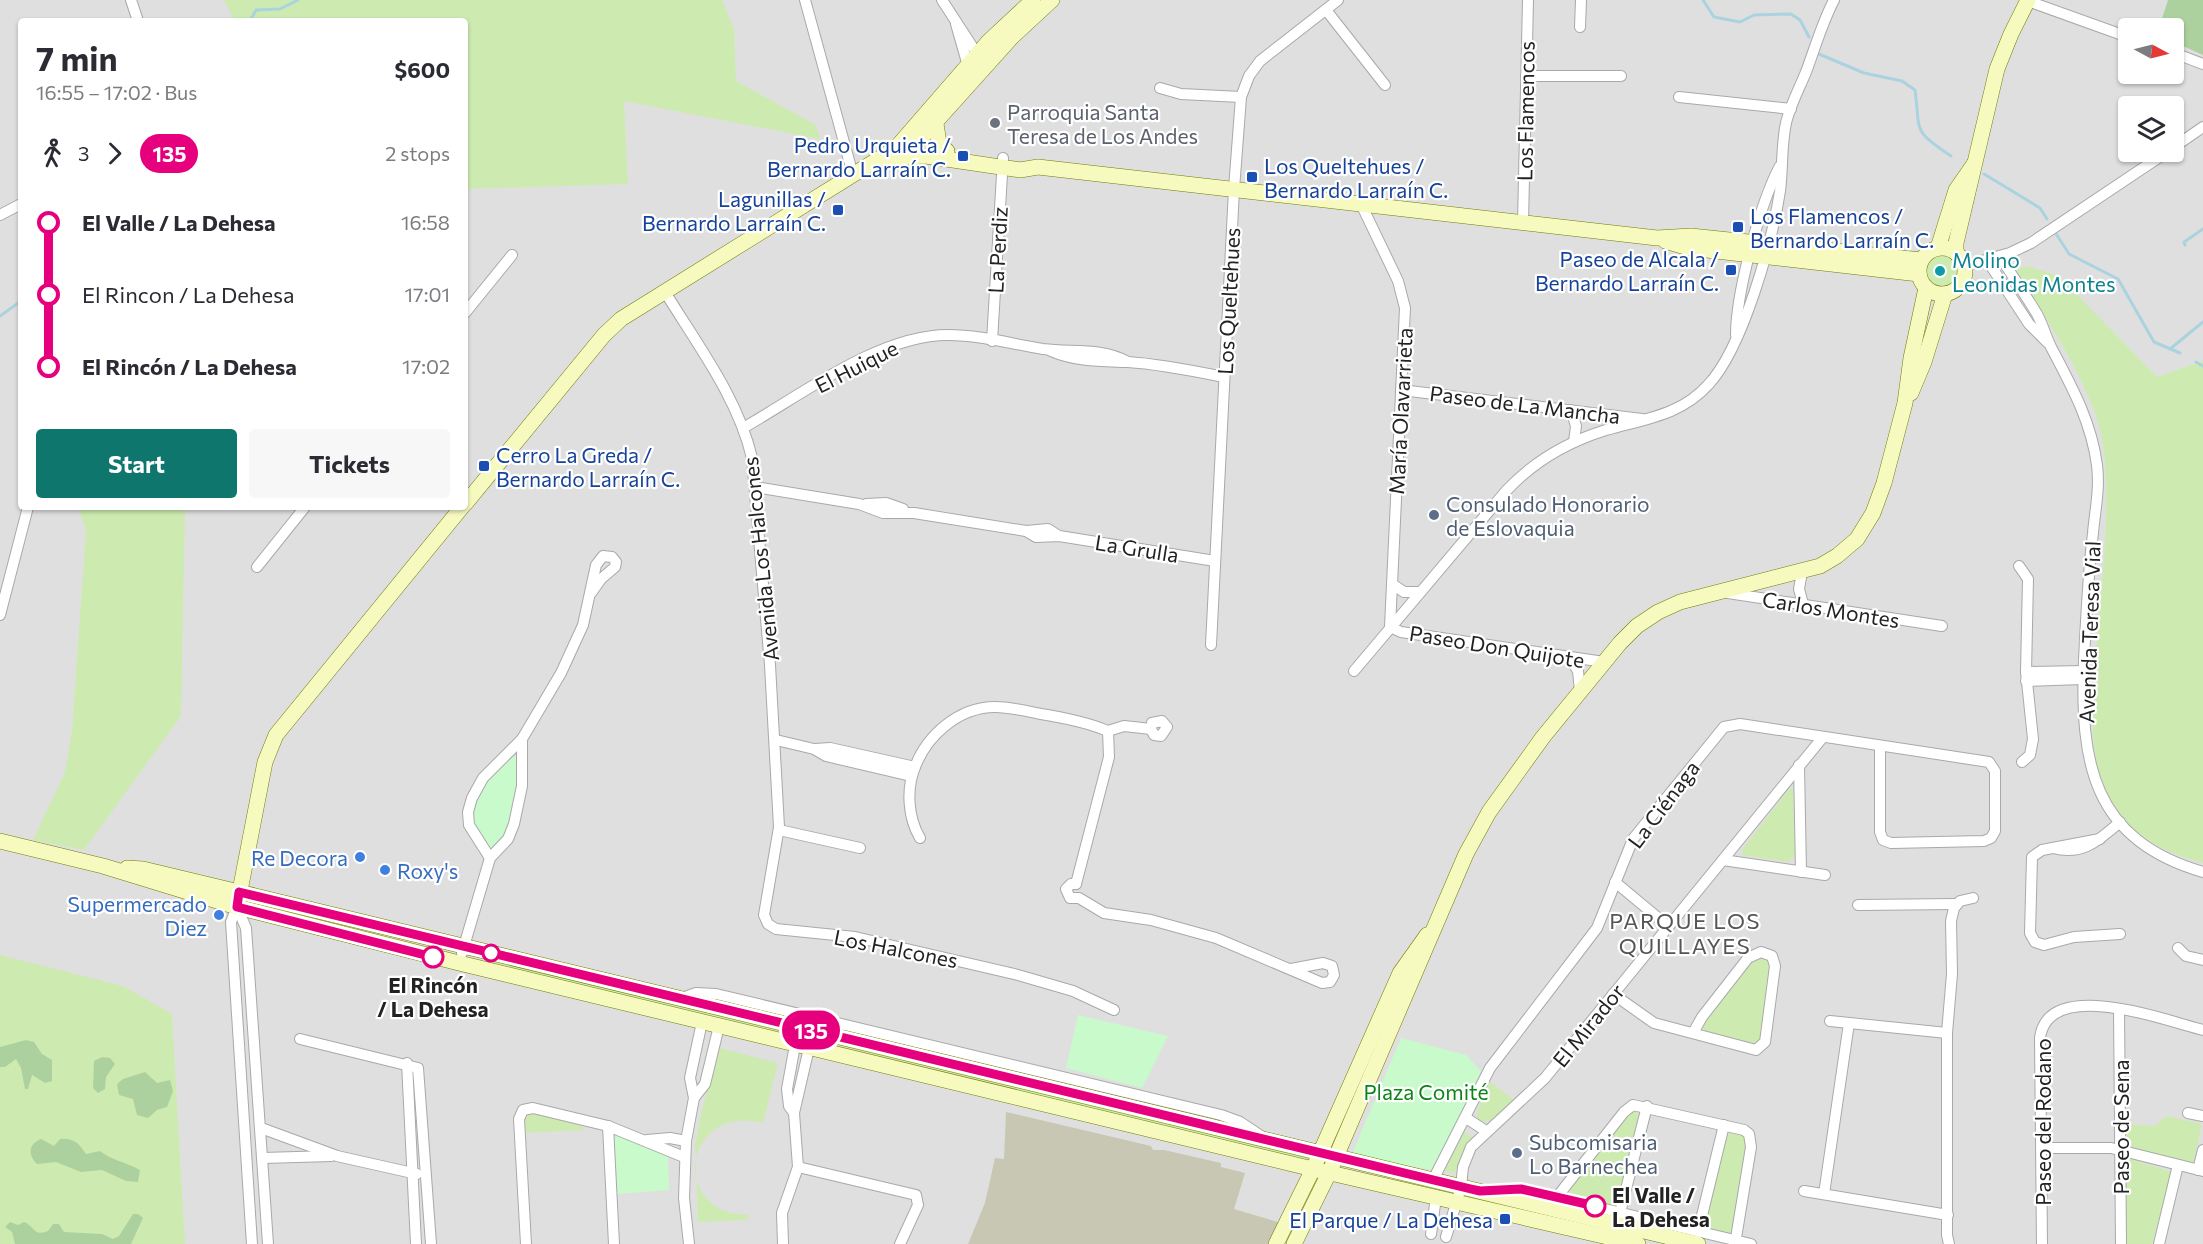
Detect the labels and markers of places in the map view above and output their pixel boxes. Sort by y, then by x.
place label: Parroquia Santa Teresa de Los Andes [1007,99,1198,148]
marker: Parroquia Santa Teresa de Los Andes [988,116,1002,130]
place label: Pedro Urquieta / Bernardo Larraín C. [767,132,951,181]
marker: Pedro Urquieta / Bernardo Larraín C. [956,149,970,163]
place label: Los Queltehues / Bernardo Larraín C. [1264,153,1448,202]
marker: Los Queltehues / Bernardo Larraín C. [1245,170,1259,184]
place label: Lagunillas / Bernardo Larraín C. [642,186,826,235]
marker: Lagunillas / Bernardo Larraín C. [831,203,845,217]
place label: Los Flamencos / Bernardo Larraín C. [1750,203,1934,252]
marker: Los Flamencos / Bernardo Larraín C. [1731,220,1745,234]
place label: Paseo de Alcala / Bernardo Larraín C. [1535,246,1719,295]
place label: Molino Leonidas Montes [1952,247,2115,296]
marker: Paseo de Alcala / Bernardo Larraín C. [1724,263,1738,277]
marker: Molino Leonidas Montes [1933,264,1947,278]
place label: Cerro La Greda / Bernardo Larraín C. [496,442,680,491]
marker: Cerro La Greda / Bernardo Larraín C. [477,459,491,473]
place label: Consulado Honorario de Eslovaquia [1446,491,1650,540]
marker: Consulado Honorario de Eslovaquia [1427,508,1441,522]
place label: Re Decora [251,845,348,870]
marker: Re Decora [353,850,367,864]
place label: Roxy's [397,858,458,883]
marker: Roxy's [378,863,392,877]
place label: Supermercado Diez [68,891,207,940]
marker: Supermercado Diez [212,908,226,922]
unlabelled marker [482,944,500,962]
marker: El Rincón / La Dehesa [422,946,444,968]
place label: El Rincón / La Dehesa [377,972,489,1021]
place label: Subcomisaria Lo Barnechea [1529,1129,1658,1178]
marker: Subcomisaria Lo Barnechea [1510,1146,1524,1160]
place label: El Valle / La Dehesa [1612,1182,1710,1231]
marker: El Valle / La Dehesa [1584,1195,1606,1217]
place label: El Parque / La Dehesa [1289,1207,1493,1232]
marker: El Parque / La Dehesa [1498,1212,1512,1226]

